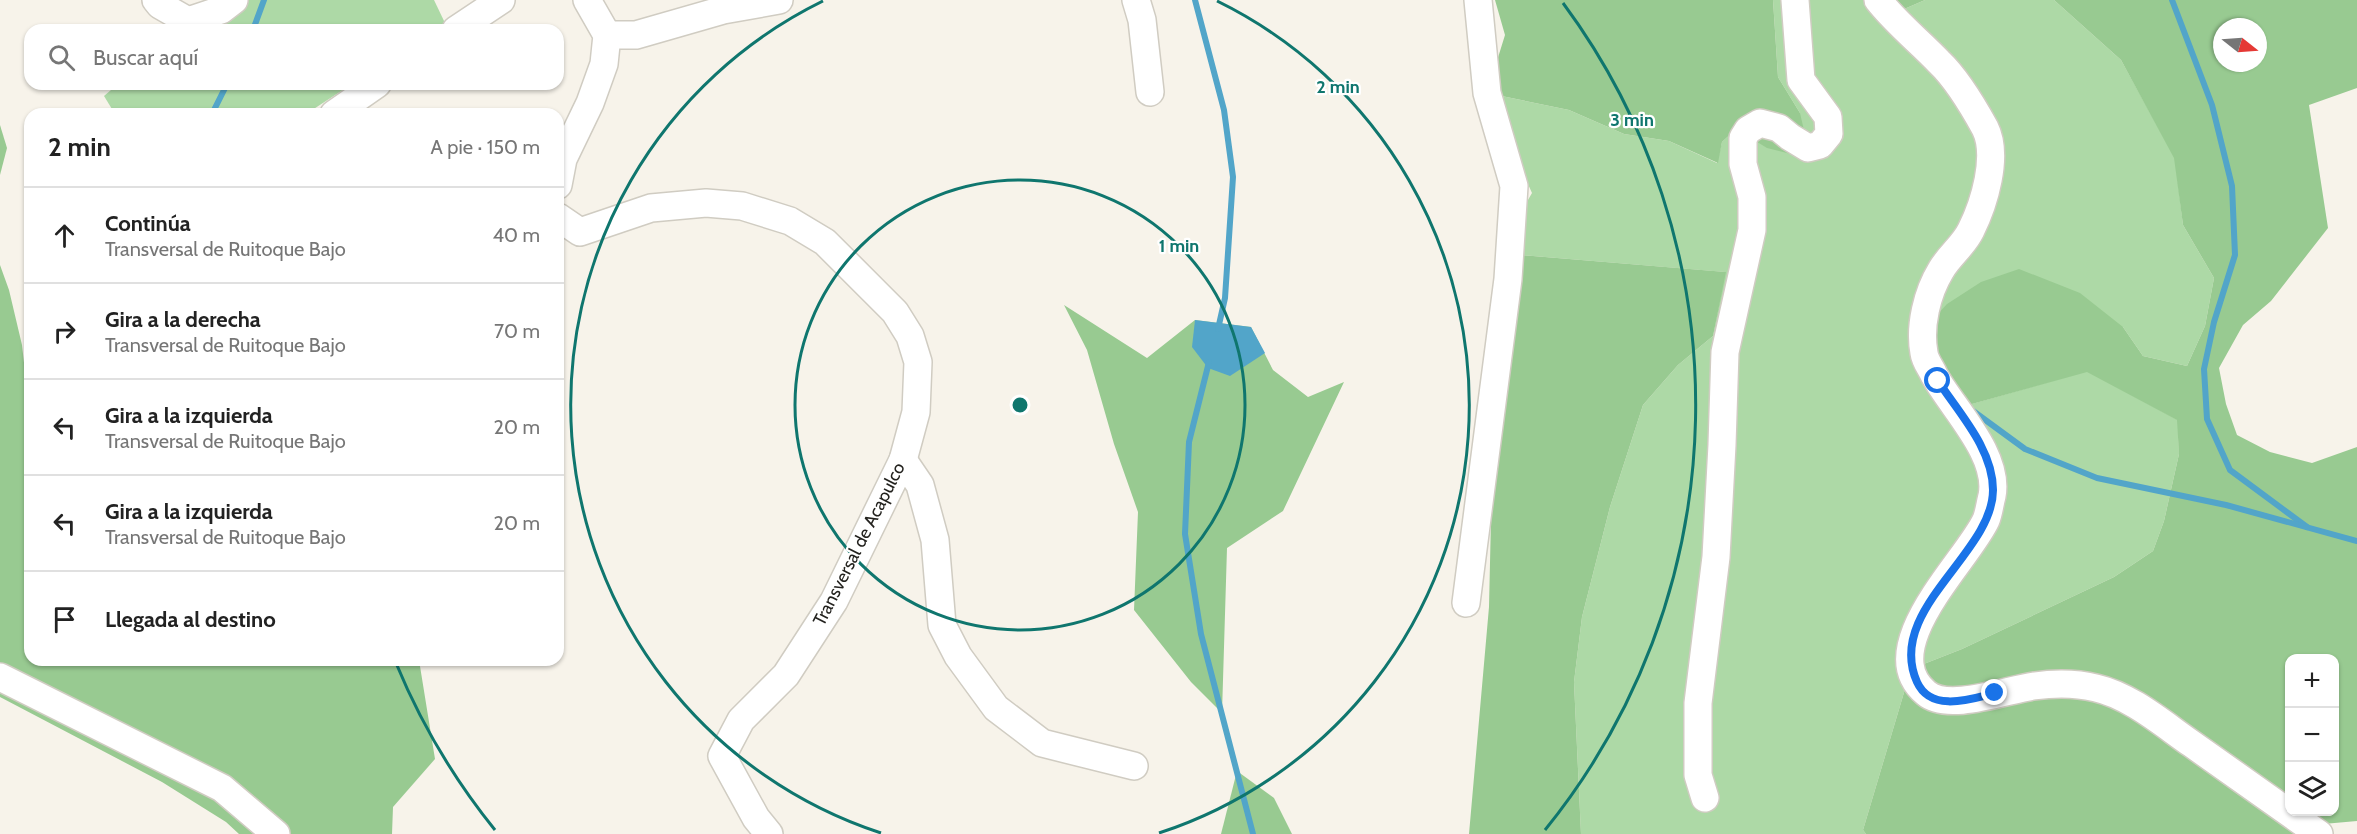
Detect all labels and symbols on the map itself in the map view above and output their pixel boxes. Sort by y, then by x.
north arrow [2213,18,2267,72]
text: 2 min [1316,76,1360,98]
text: 3 min [1610,109,1654,131]
text: 1 min [1159,235,1199,257]
route start [1924,367,1950,393]
centre of rings [1010,395,1030,415]
street label: Transversal de Acapulco [808,459,910,629]
route end [1981,679,2007,705]

